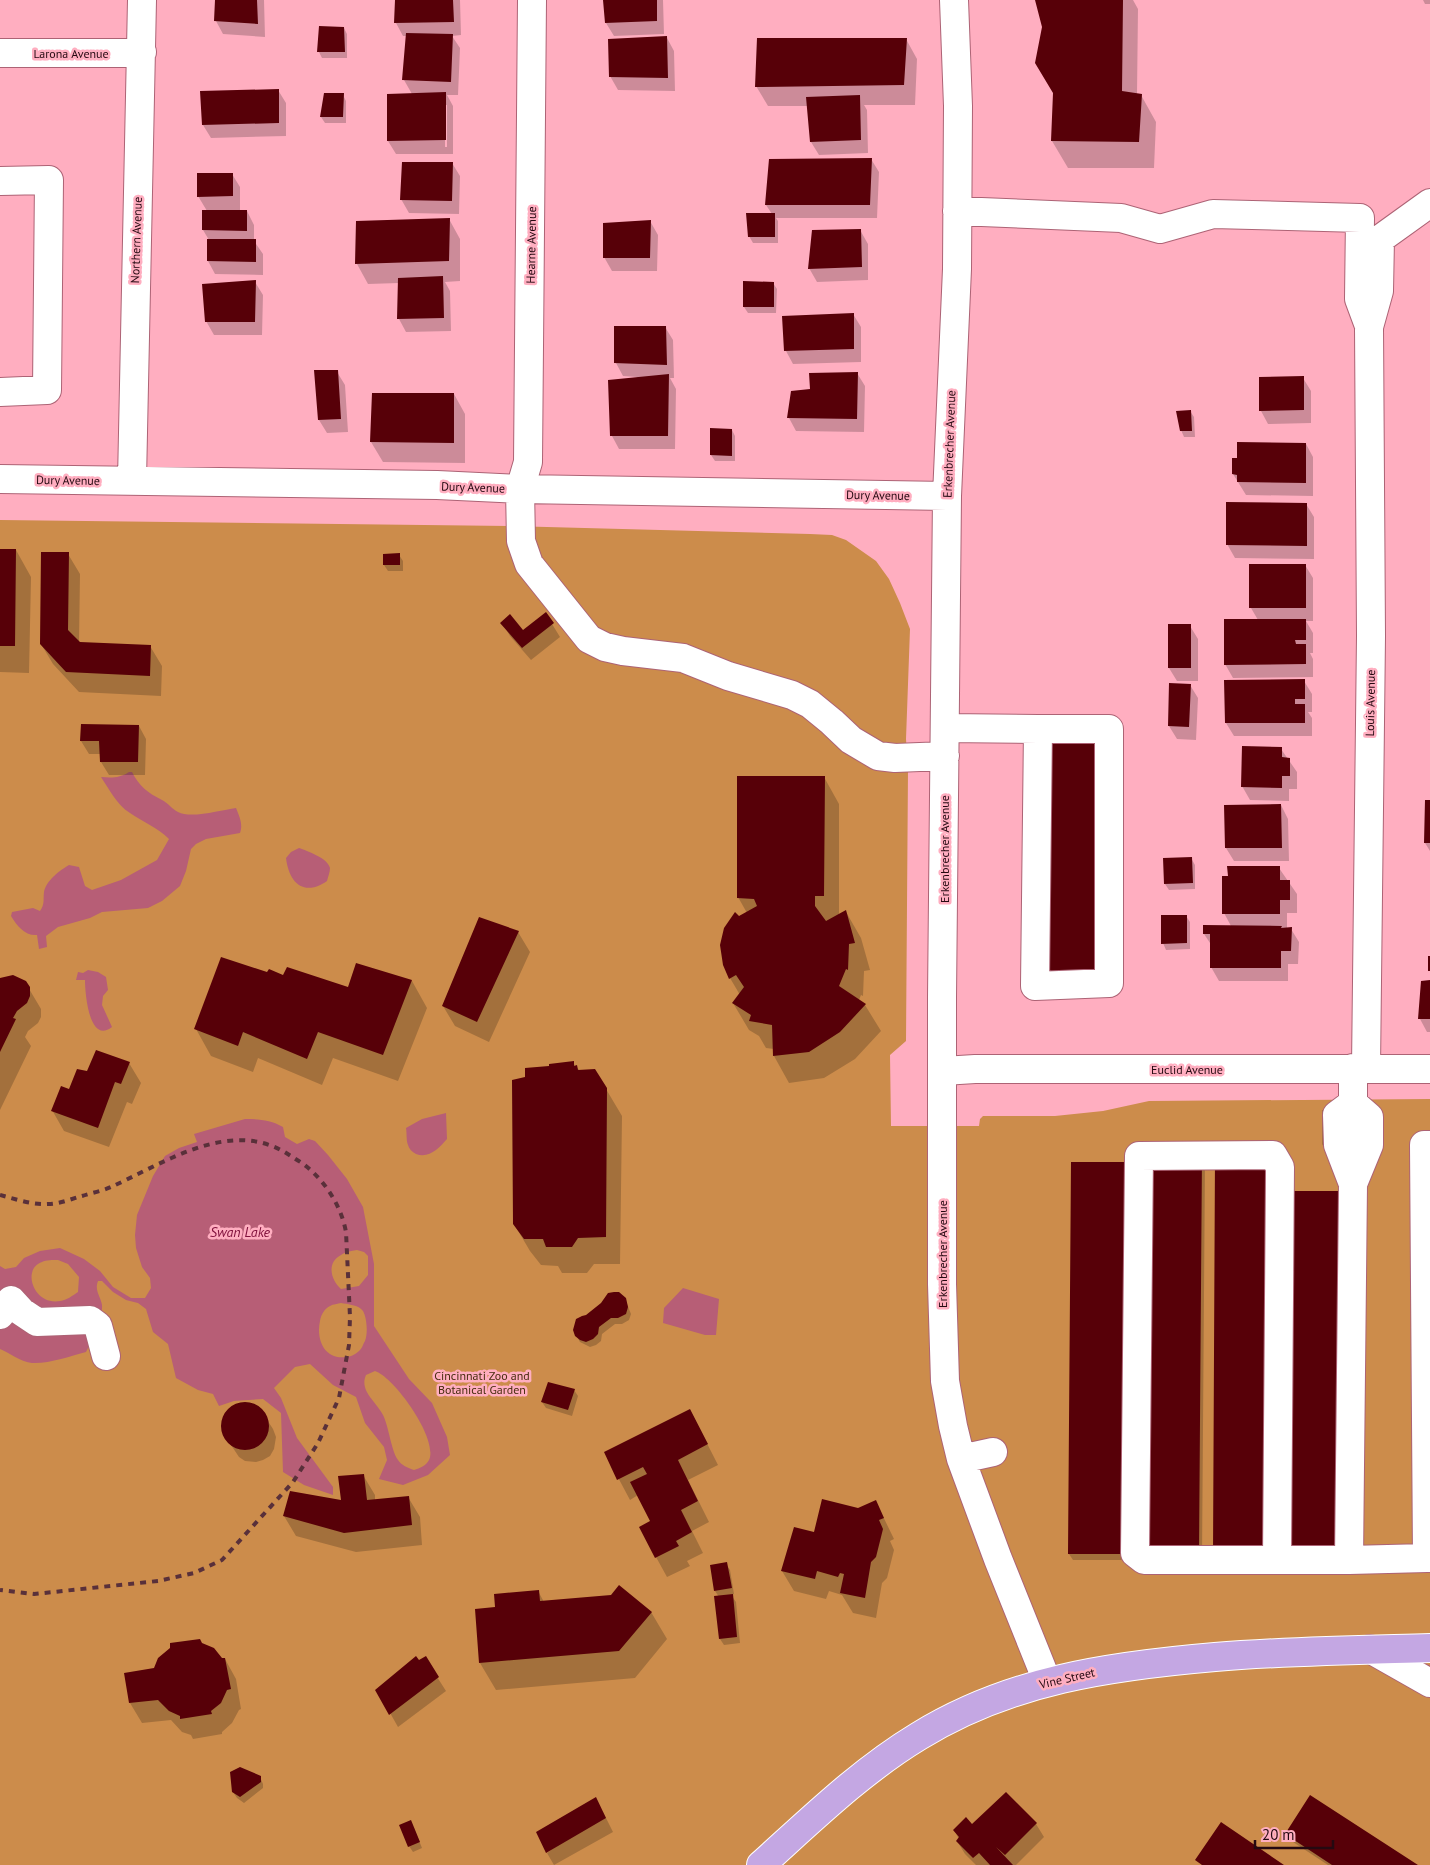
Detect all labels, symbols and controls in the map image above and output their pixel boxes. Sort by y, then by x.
street label: Larona Avenue [33,46,109,61]
street label: Northern Avenue [127,196,145,284]
street label: Hearne Avenue [523,206,539,284]
street label: Erkenbrecher Avenue [940,390,958,498]
street label: Dury Avenue [36,472,100,488]
street label: Dury Avenue [441,478,505,496]
street label: Dury Avenue [846,487,910,503]
street label: Louis Avenue [1362,669,1378,737]
street label: Erkenbrecher Avenue [937,795,952,903]
street label: Euclid Avenue [1151,1062,1223,1077]
street label: Erkenbrecher Avenue [935,1200,950,1308]
water label: Swan Lake [210,1223,271,1241]
park label: Cincinnati Zoo and Botanical Garden [434,1368,530,1397]
street label: Vine Street [1037,1664,1096,1692]
scale bar [1255,1818,1332,1850]
text: 20 m [1262,1825,1295,1844]

